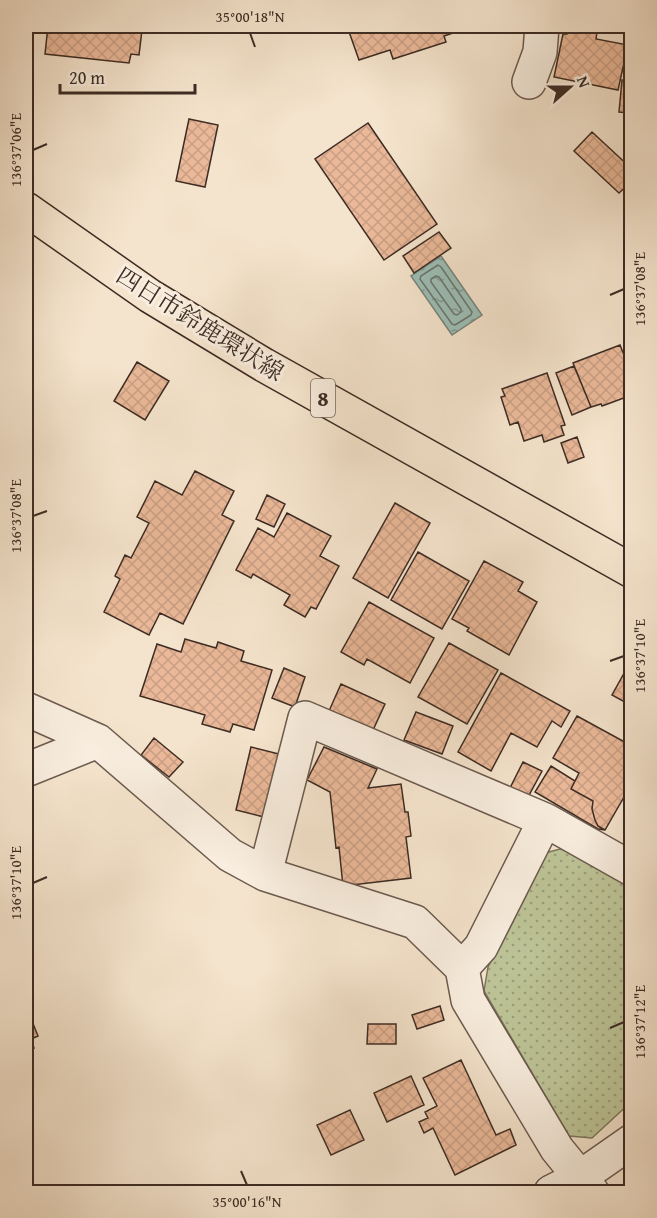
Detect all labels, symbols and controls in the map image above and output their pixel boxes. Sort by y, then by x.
text: 35°00'18"N [216,6,285,27]
scale bar [60,57,195,95]
north arrow [540,57,600,117]
text: 20 m [69,64,105,91]
text: N [571,72,597,91]
text: 136°37'06"E [5,113,26,187]
text: 136°37'08"E [629,252,650,326]
street label: 四日市鈴鹿環状線 [110,258,291,389]
road number: 8 [311,379,335,417]
text: 136°37'08"E [5,479,26,553]
text: 136°37'10"E [629,619,650,693]
text: 136°37'10"E [5,846,26,920]
text: 136°37'12"E [629,985,650,1059]
text: 35°00'16"N [213,1191,282,1212]

